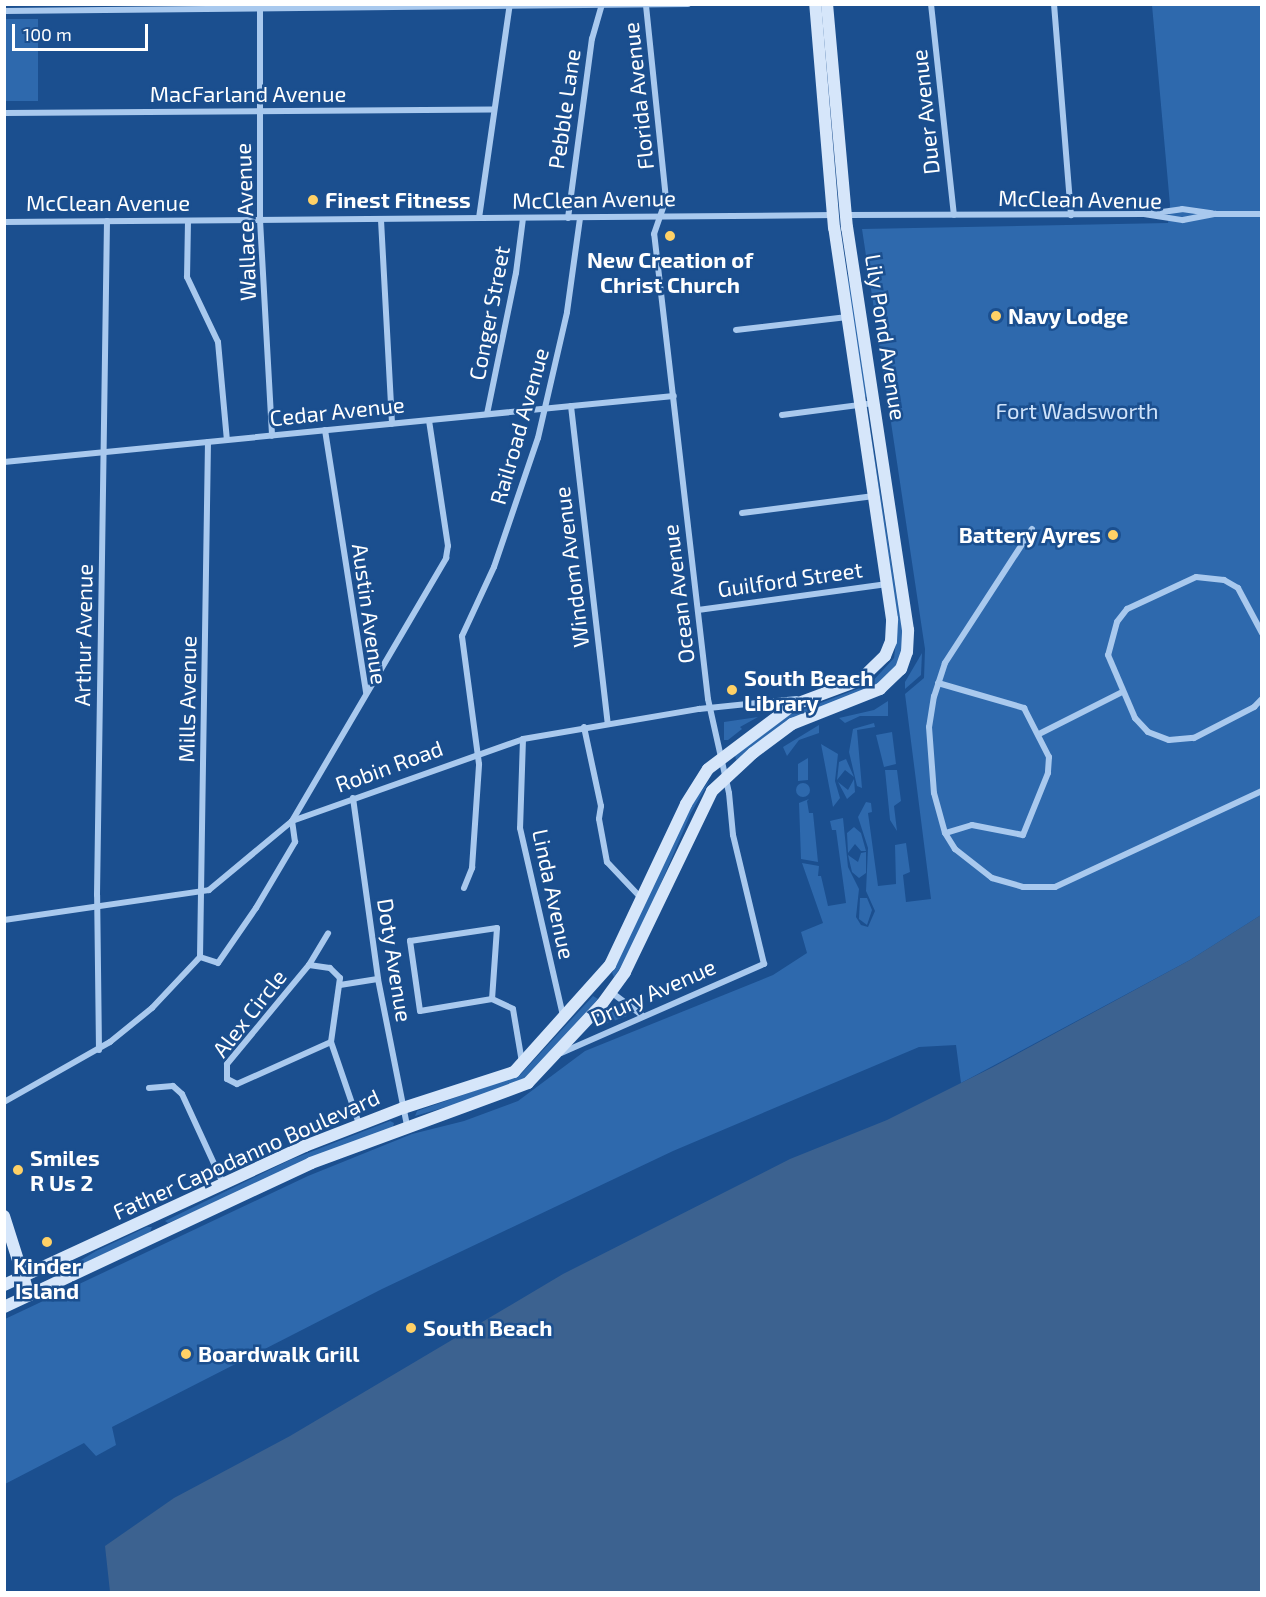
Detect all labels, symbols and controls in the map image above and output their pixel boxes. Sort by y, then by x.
scale bar [15,12,152,50]
street label: Florida Avenue [617,21,659,171]
text: 100 m [23,23,72,45]
street label: Pebble Lane [543,47,585,171]
street label: Duer Avenue [905,48,945,176]
street label: MacFarland Avenue [149,81,347,107]
street label: Wallace Avenue [229,142,261,302]
street label: McClean Avenue [512,184,676,214]
street label: McClean Avenue [998,184,1162,214]
place label: Finest Fitness [325,187,471,213]
street label: McClean Avenue [26,190,190,216]
marker: Finest Fitness [306,193,320,207]
marker: New Creation of Christ Church [663,229,677,243]
street label: Conger Street [463,243,515,383]
place label: New Creation of Christ Church [587,246,753,298]
street label: Lily Pond Avenue [860,252,912,422]
place label: Navy Lodge [1008,303,1129,329]
marker: Navy Lodge [989,309,1003,323]
street label: Railroad Avenue [484,344,554,508]
street label: Cedar Avenue [268,391,406,431]
park label: Fort Wadsworth [995,398,1159,424]
street label: Windom Avenue [548,485,594,649]
place label: Battery Ayres [958,522,1101,548]
street label: Ocean Avenue [656,523,700,665]
marker: Battery Ayres [1106,528,1120,542]
street label: Austin Avenue [347,542,393,686]
street label: Guilford Street [716,556,864,602]
street label: Arthur Avenue [69,563,97,707]
street label: Mills Avenue [173,635,201,763]
place label: South Beach Library [744,664,873,716]
marker: South Beach Library [725,683,739,697]
street label: Robin Road [332,734,446,798]
street label: Linda Avenue [527,826,581,962]
street label: Doty Avenue [372,896,418,1024]
street label: Drury Avenue [586,952,720,1032]
street label: Alex Circle [207,964,291,1062]
street label: Father Capodanno Boulevard [108,1083,384,1225]
place label: Smiles R Us 2 [30,1144,100,1196]
marker: Smiles R Us 2 [11,1163,25,1177]
marker: Kinder Island [40,1235,54,1249]
place label: Kinder Island [13,1252,81,1304]
place label: South Beach [423,1315,552,1341]
marker: South Beach [404,1321,418,1335]
place label: Boardwalk Grill [198,1341,360,1367]
marker: Boardwalk Grill [179,1347,193,1361]

